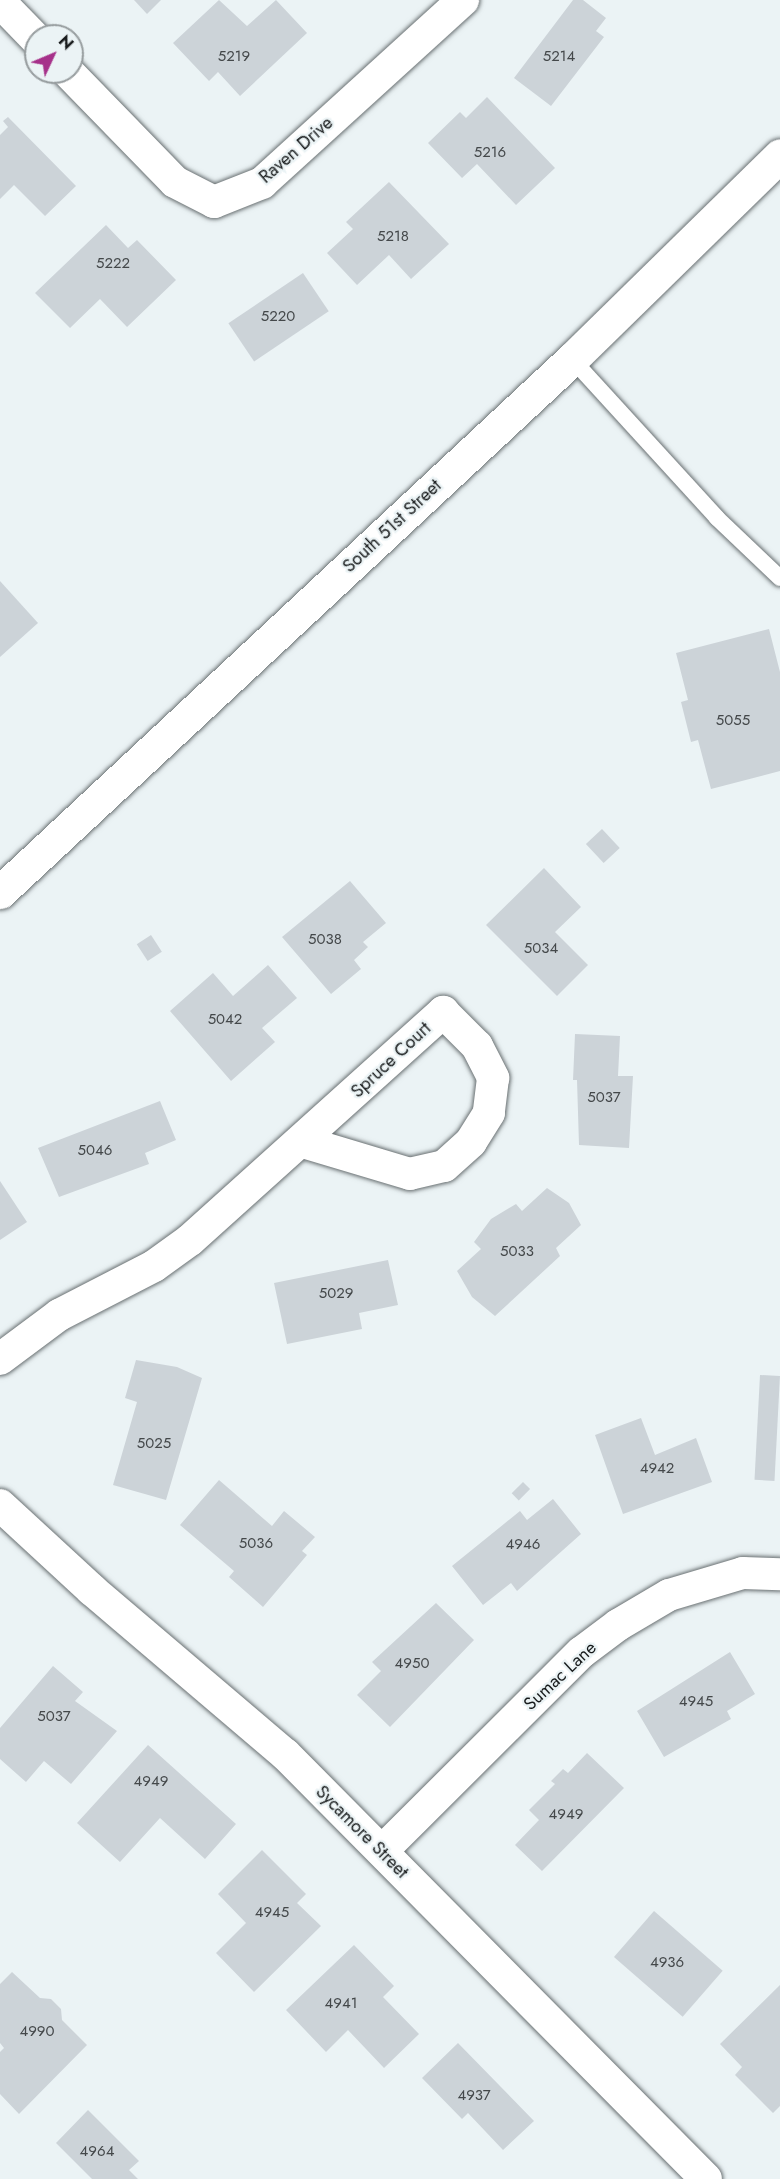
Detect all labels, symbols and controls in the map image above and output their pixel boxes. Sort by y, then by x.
north arrow [24,24,84,84]
text: N [53,30,79,55]
house number: 5219 [218,48,250,66]
house number: 5214 [543,48,575,66]
street label: Raven Drive [255,112,337,188]
house number: 5216 [474,144,506,162]
house number: 5218 [377,228,409,246]
house number: 5222 [96,255,130,273]
house number: 5220 [261,308,295,326]
street label: South 51st Street [338,475,446,577]
house number: 5055 [716,712,750,730]
house number: 5038 [308,931,342,949]
house number: 5034 [524,940,558,958]
house number: 5042 [208,1011,242,1029]
street label: Spruce Court [347,1018,435,1102]
house number: 5037 [587,1089,621,1107]
house number: 5046 [78,1142,112,1160]
house number: 5033 [500,1243,534,1261]
house number: 5029 [319,1285,353,1303]
house number: 5025 [137,1435,171,1453]
house number: 4942 [640,1460,674,1478]
house number: 5036 [239,1535,273,1553]
house number: 4946 [506,1536,540,1554]
street label: Sumac Lane [519,1637,601,1715]
house number: 4950 [395,1655,429,1673]
house number: 4945 [679,1693,713,1711]
house number: 5037 [37,1708,71,1726]
house number: 4949 [134,1773,168,1791]
street label: Sycamore Street [311,1781,413,1883]
house number: 4949 [549,1806,583,1824]
house number: 4945 [255,1904,289,1922]
house number: 4936 [650,1954,684,1972]
house number: 4941 [325,1995,357,2013]
house number: 4990 [19,2023,55,2041]
house number: 4937 [457,2087,491,2105]
house number: 4964 [80,2143,114,2161]

